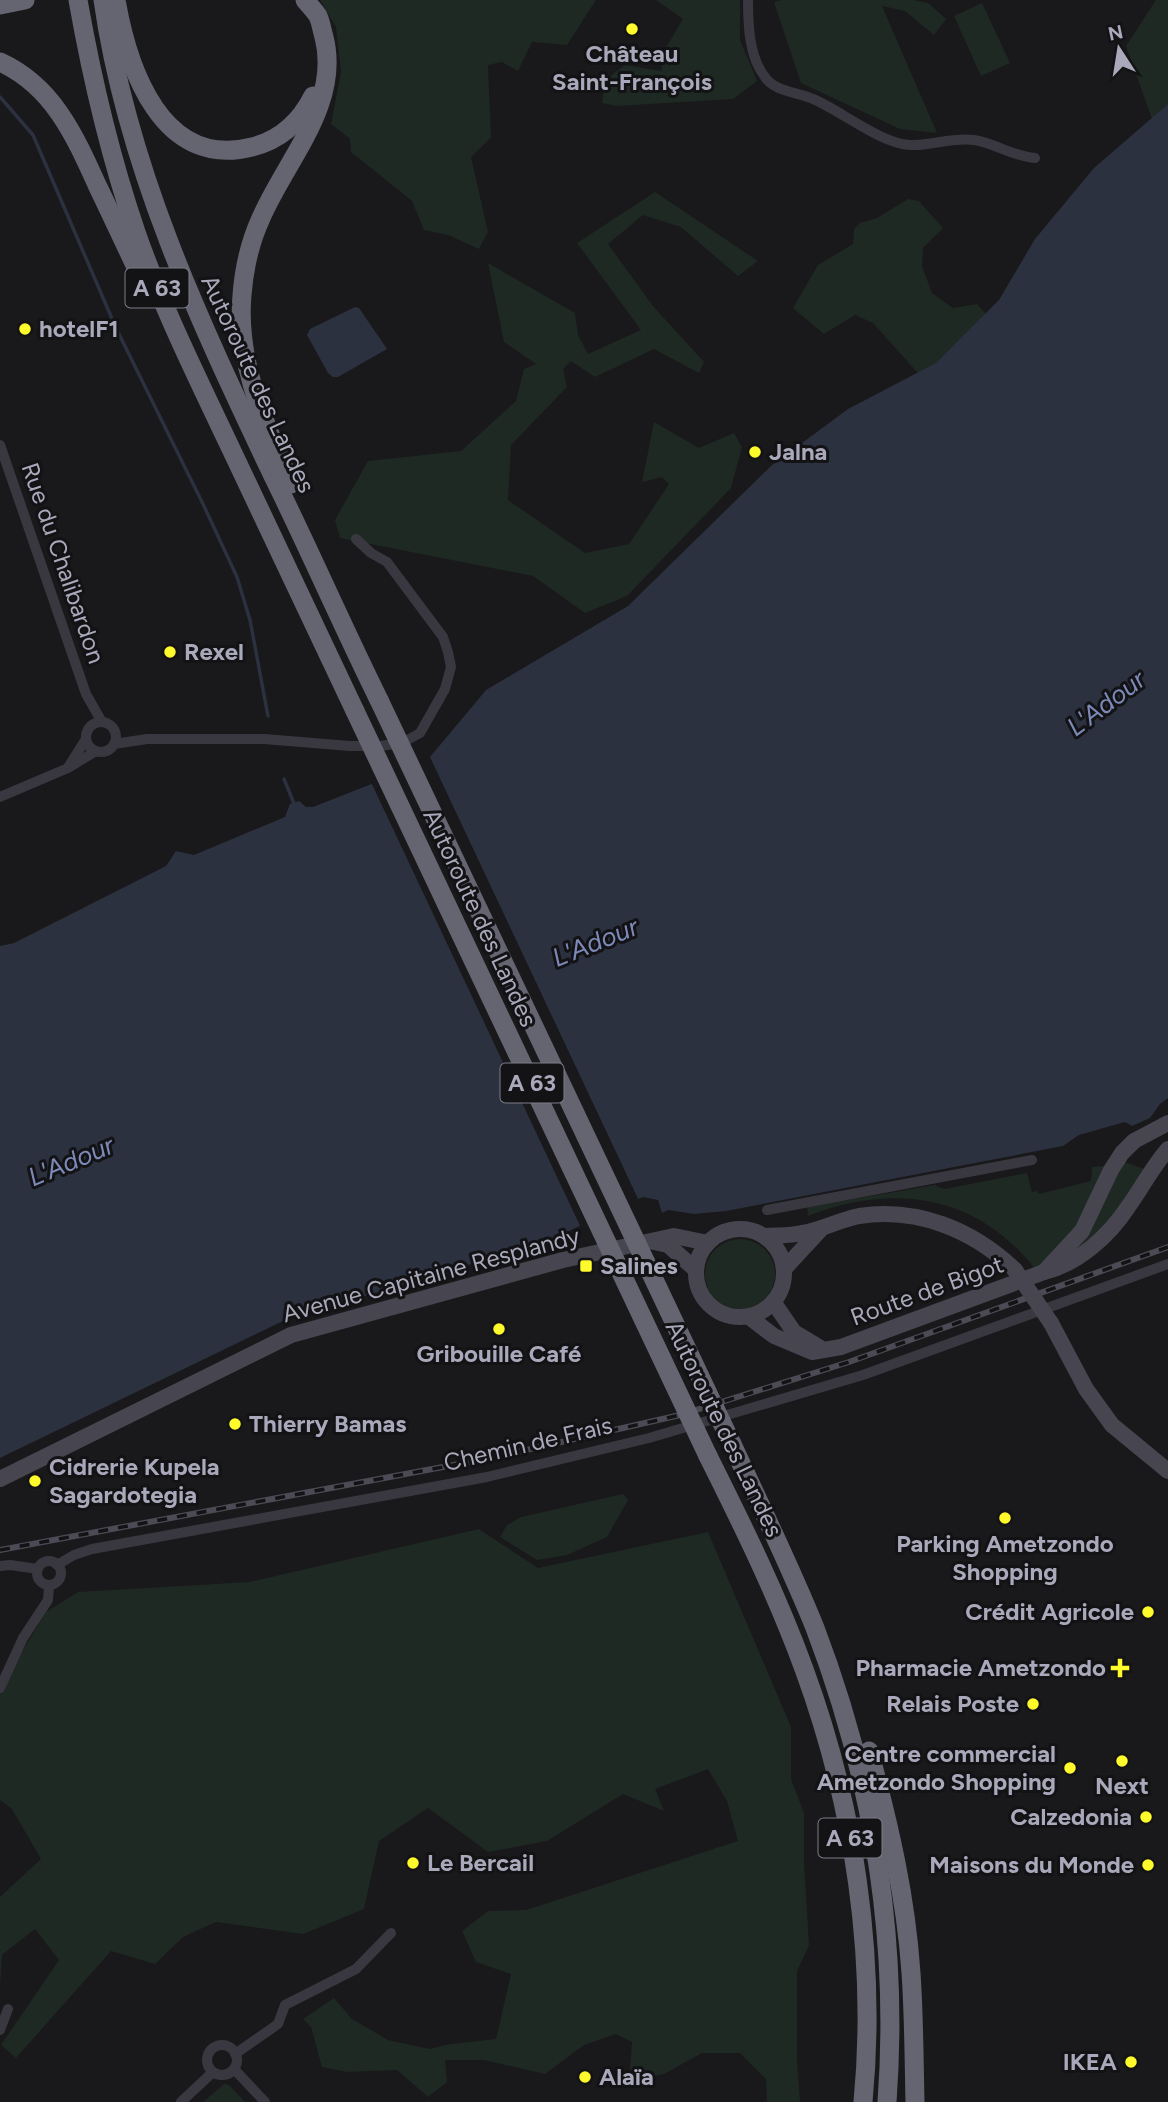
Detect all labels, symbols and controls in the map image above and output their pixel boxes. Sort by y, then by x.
north arrow [1084,14,1154,84]
text: N [1106,20,1125,46]
marker: Château Saint-François [624,21,640,37]
place label: Château Saint-François [552,39,712,96]
road number: A 63 [125,268,188,308]
street label: Autoroute des Landes [195,270,322,497]
place label: hotelF1 [39,314,119,343]
marker: hotelF1 [17,321,33,337]
place label: Jalna [769,437,827,466]
marker: Jalna [747,444,763,460]
street label: Rue du Chalibardon [16,459,111,667]
place label: Rexel [184,637,244,666]
marker: Rexel [162,644,178,660]
water label: L'Adour [1060,662,1152,743]
street label: Autoroute des Landes [417,804,544,1031]
water label: L'Adour [547,910,644,974]
road number: A 63 [500,1064,564,1102]
water label: L'Adour [23,1128,120,1193]
street label: Avenue Capitaine Resplandy [279,1221,583,1328]
street label: Route de Bigot [846,1249,1007,1332]
place label: Salines [600,1251,678,1280]
marker: Salines [578,1258,594,1274]
street label: Autoroute des Landes [660,1316,789,1542]
marker: Gribouille Café [491,1321,507,1337]
place label: Gribouille Café [417,1339,581,1368]
place label: Thierry Bamas [249,1409,406,1438]
street label: Chemin de Frais [441,1410,615,1477]
marker: Thierry Bamas [227,1416,243,1432]
place label: Cidrerie Kupela Sagardotegia [49,1452,220,1509]
marker: Cidrerie Kupela Sagardotegia [27,1473,43,1489]
marker: Parking Ametzondo Shopping [997,1510,1013,1526]
place label: Parking Ametzondo Shopping [896,1529,1114,1586]
place label: Crédit Agricole [965,1597,1134,1626]
marker: Crédit Agricole [1140,1604,1156,1620]
place label: Pharmacie Ametzondo [856,1653,1106,1682]
marker: Pharmacie Ametzondo [1112,1660,1128,1676]
place label: Relais Poste [886,1689,1019,1718]
marker: Relais Poste [1025,1696,1041,1712]
place label: Centre commercial Ametzondo Shopping [817,1739,1056,1796]
marker: Next [1114,1753,1130,1769]
marker: Centre commercial Ametzondo Shopping [1062,1760,1078,1776]
place label: Next [1095,1771,1149,1800]
place label: Calzedonia [1010,1802,1132,1831]
marker: Calzedonia [1138,1809,1154,1825]
road number: A 63 [818,1818,882,1857]
place label: Le Bercail [427,1848,534,1877]
place label: Maisons du Monde [929,1850,1134,1879]
marker: Le Bercail [405,1855,421,1871]
marker: Maisons du Monde [1140,1857,1156,1873]
place label: IKEA [1063,2047,1117,2076]
marker: IKEA [1123,2054,1139,2070]
place label: Alaïa [599,2062,654,2091]
marker: Alaïa [577,2069,593,2085]

